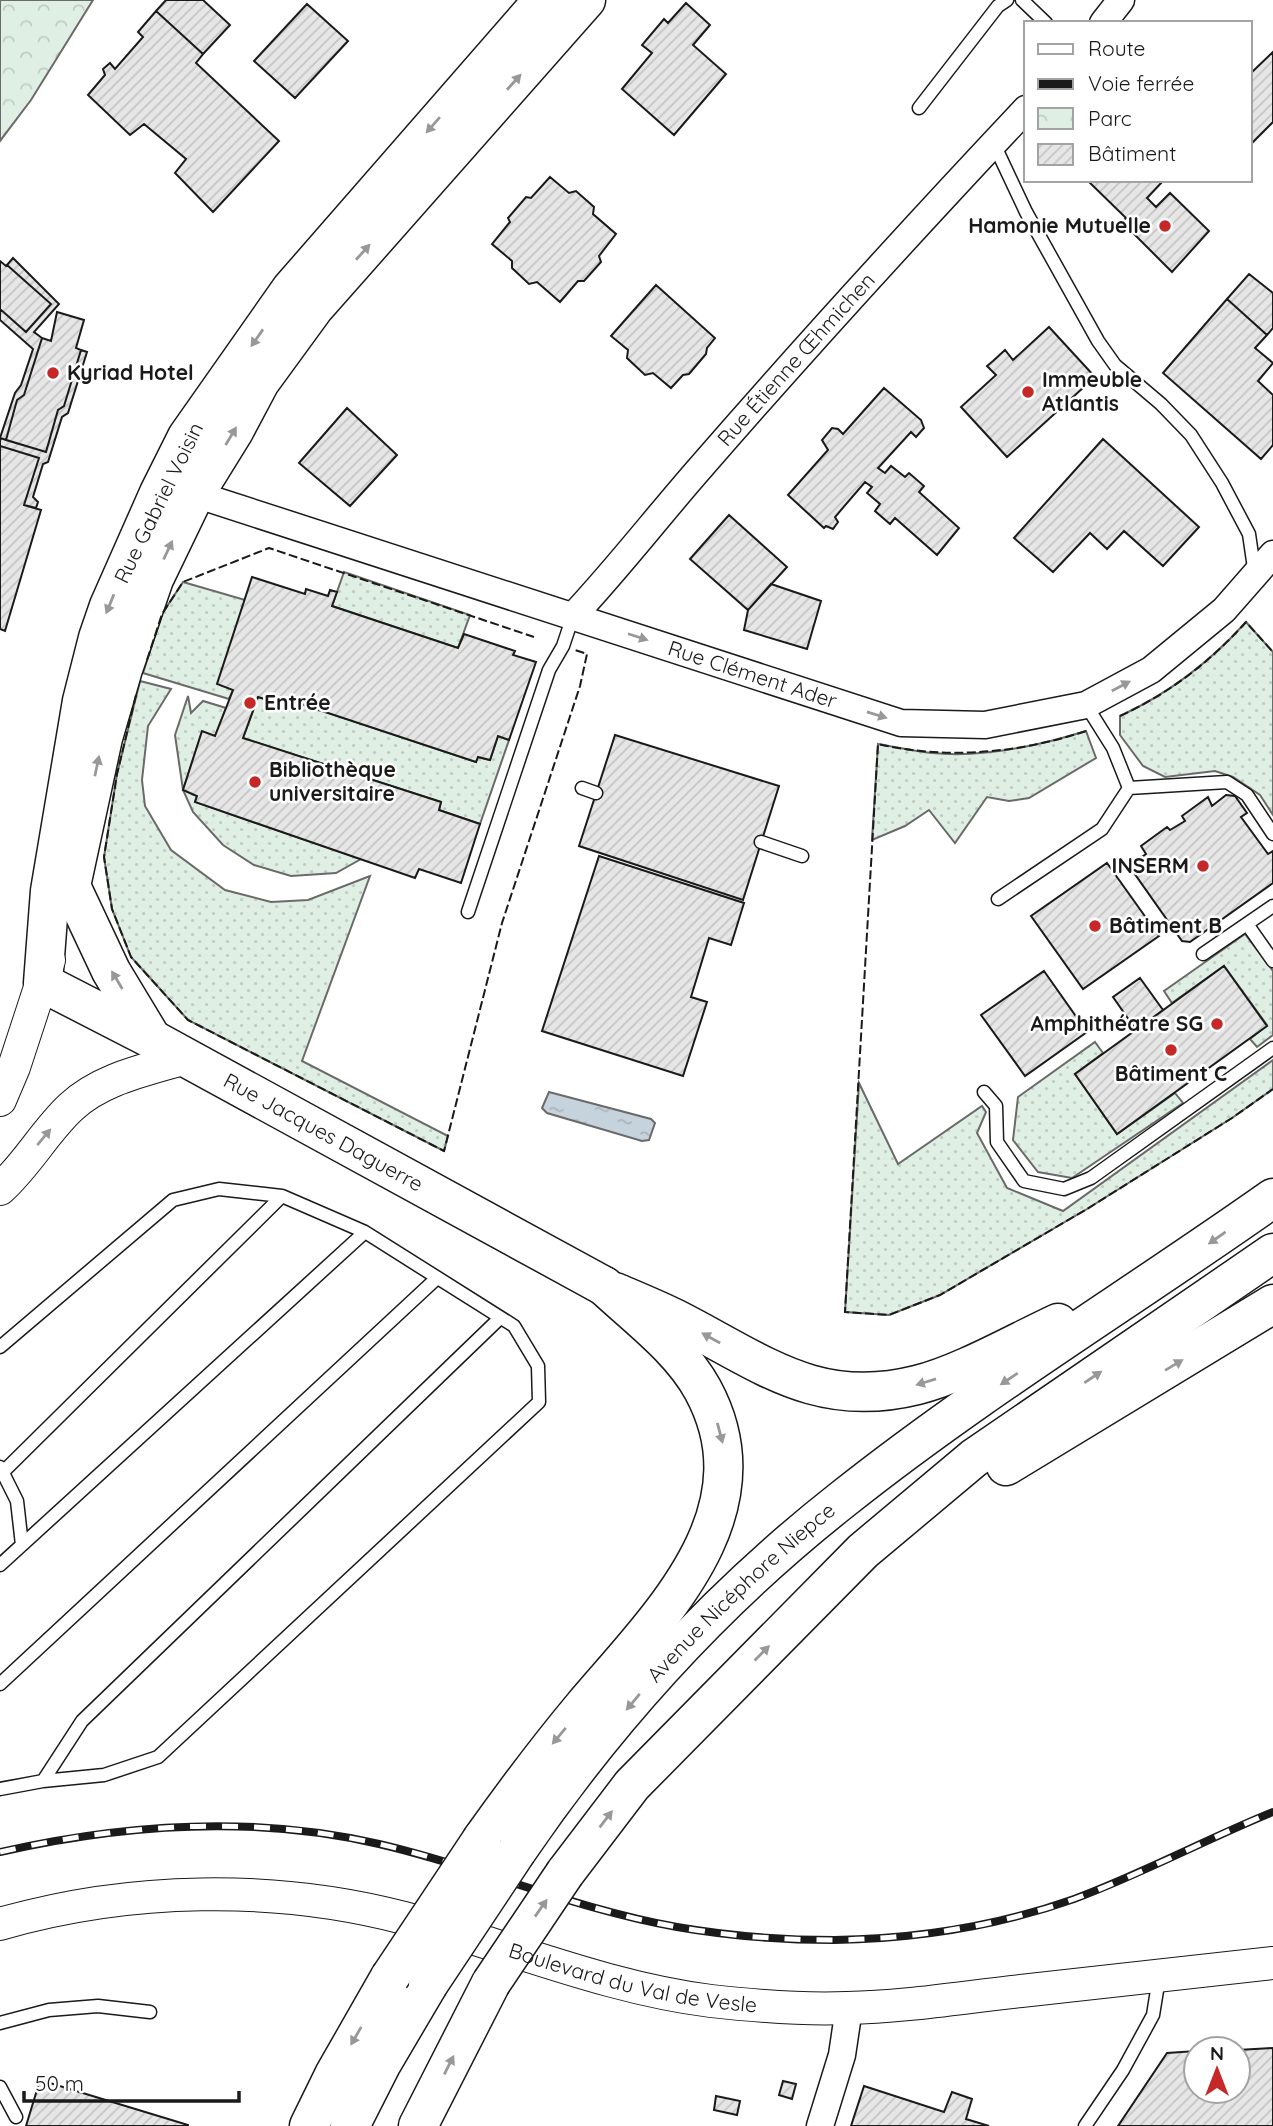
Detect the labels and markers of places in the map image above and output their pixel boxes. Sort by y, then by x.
place label: Hamonie Mutuelle [968,212,1151,238]
marker: Hamonie Mutuelle [1157,218,1173,234]
place label: Kyriad Hotel [67,359,194,385]
marker: Kyriad Hotel [45,365,61,381]
place label: Immeuble Atlantis [1042,366,1142,416]
marker: Immeuble Atlantis [1020,384,1036,400]
place label: Entrée [264,689,331,715]
marker: Entrée [242,695,258,711]
place label: Bibliothèque universitaire [269,756,396,806]
marker: Bibliothèque universitaire [247,774,263,790]
place label: INSERM [1112,852,1189,878]
marker: INSERM [1195,858,1211,874]
place label: Bâtiment B [1109,912,1222,938]
marker: Bâtiment B [1087,918,1103,934]
place label: Amphithéatre SG [1031,1010,1203,1036]
marker: Amphithéatre SG [1209,1016,1225,1032]
marker: Bâtiment C [1163,1042,1179,1058]
place label: Bâtiment C [1115,1060,1227,1086]

